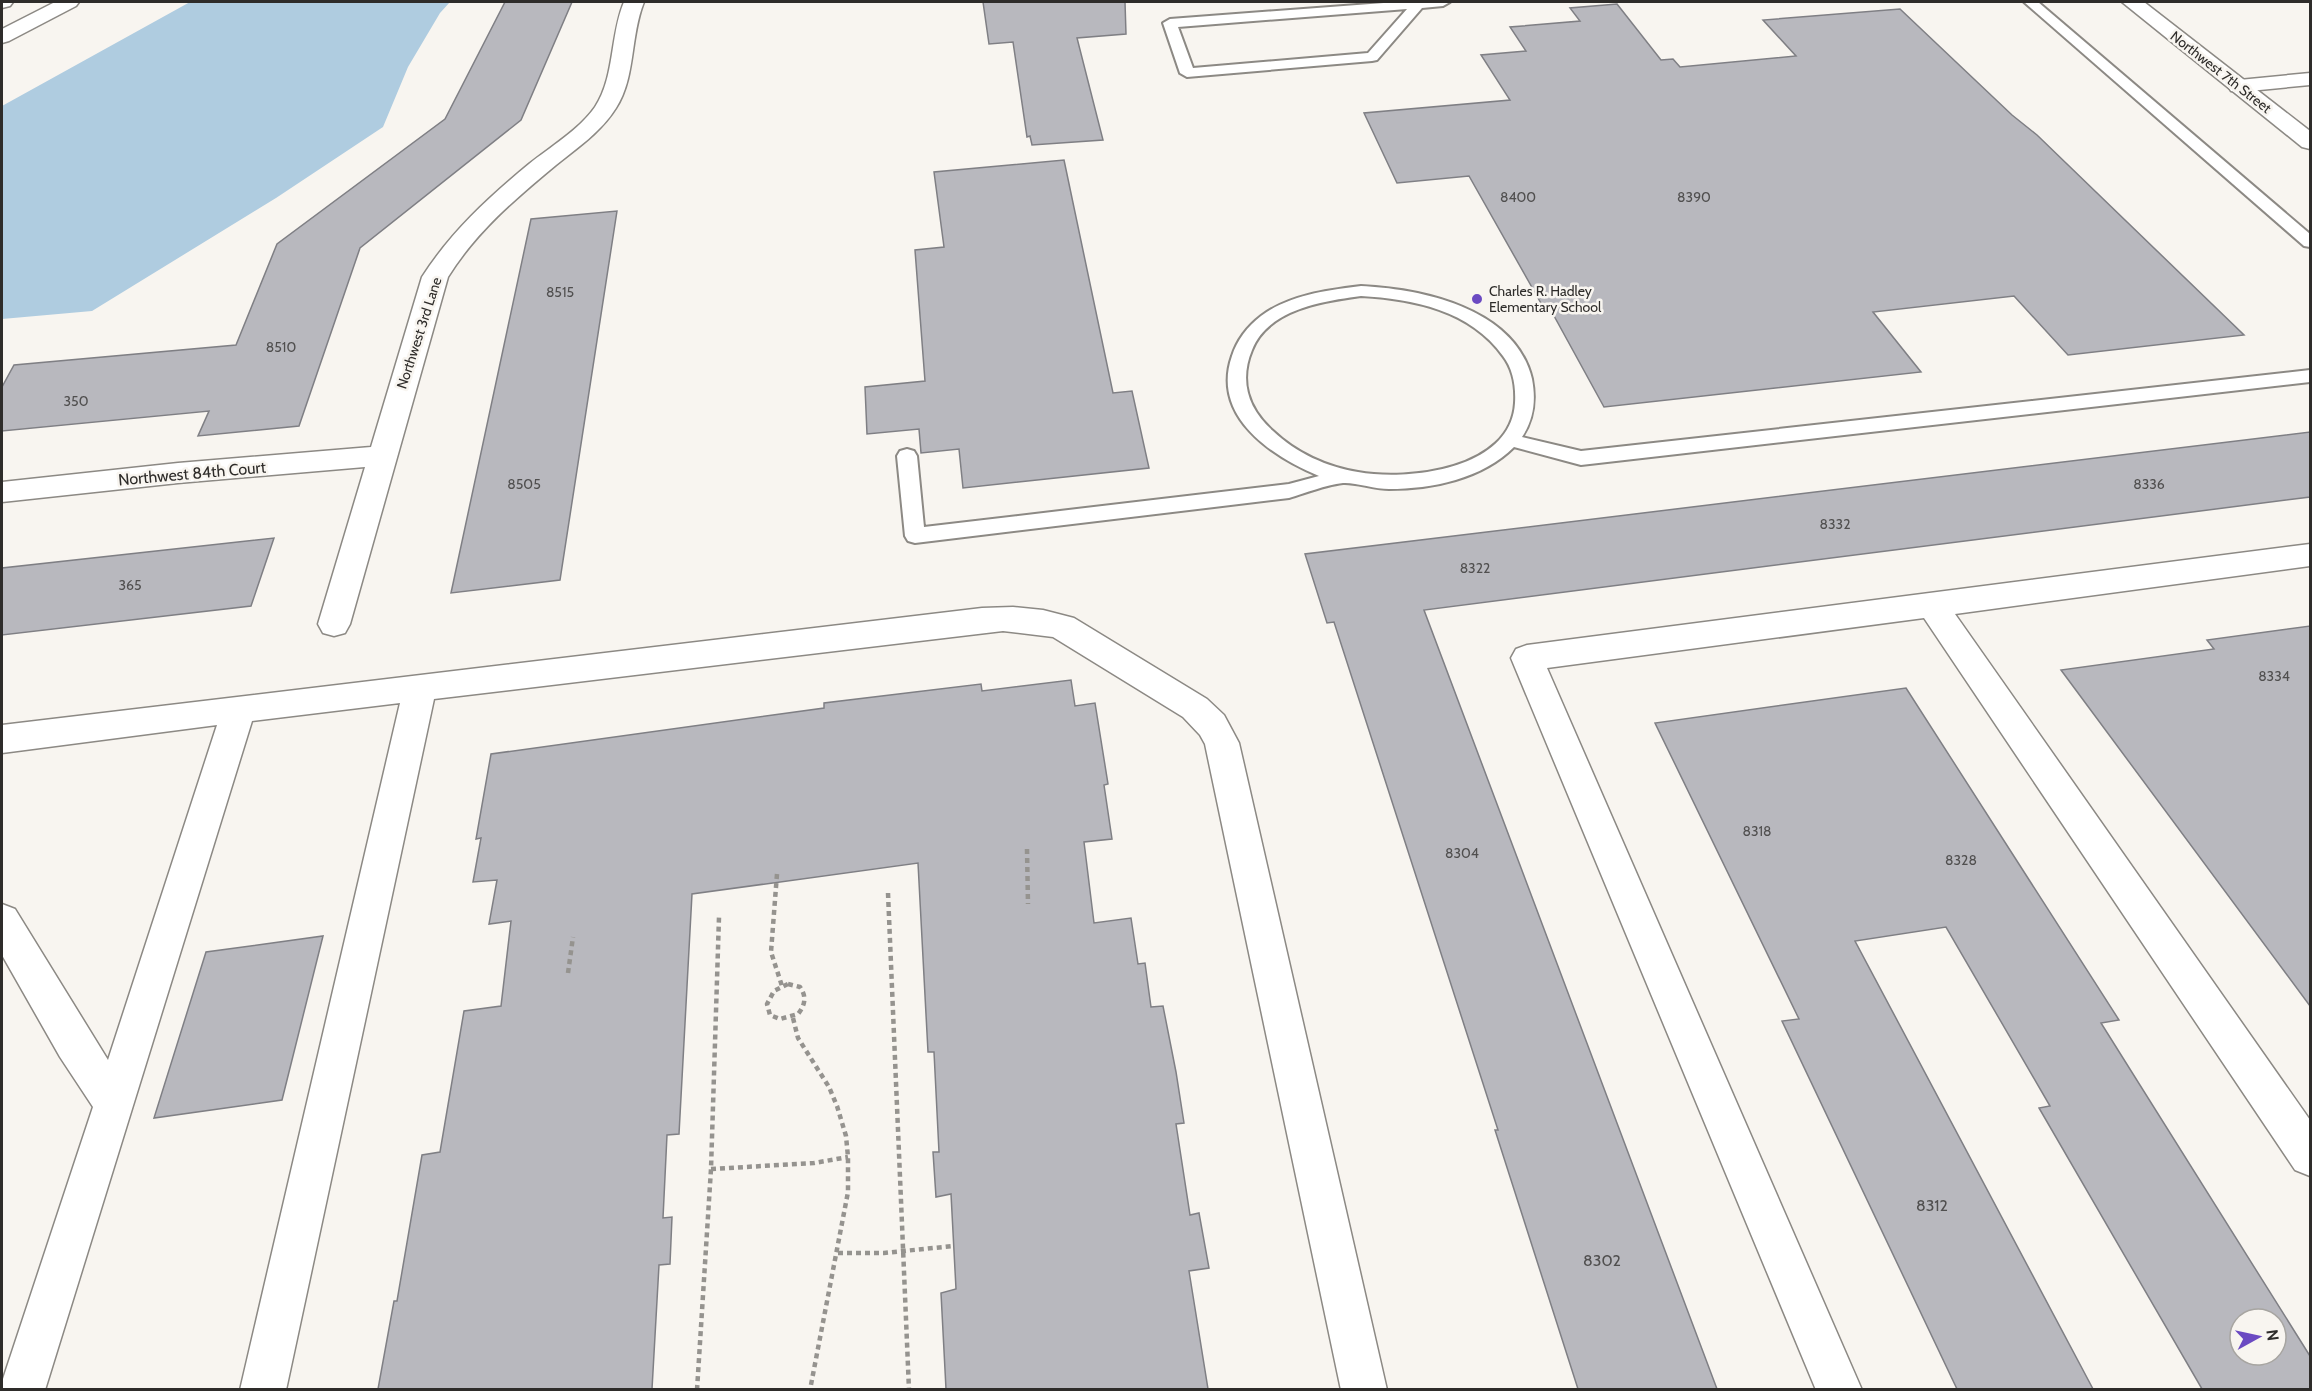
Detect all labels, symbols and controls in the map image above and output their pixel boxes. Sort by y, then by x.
street label: Northwest 7th Street [2167,27,2275,117]
house number: 8400 [1500,188,1536,206]
house number: 8390 [1677,188,1711,206]
street label: Northwest 3rd Lane [392,275,446,391]
place label: Charles R. Hadley Elementary School [1489,282,1602,316]
house number: 8515 [546,283,574,301]
marker: Charles R. Hadley Elementary School [1470,292,1484,306]
house number: 8510 [266,338,296,356]
house number: 350 [64,392,89,410]
street label: Northwest 84th Court [117,458,267,489]
house number: 8505 [507,475,541,493]
house number: 8336 [2133,475,2165,493]
house number: 8332 [1820,515,1850,533]
house number: 8322 [1460,559,1490,577]
house number: 365 [118,576,142,594]
house number: 8334 [2258,667,2290,685]
house number: 8318 [1742,822,1772,840]
house number: 8304 [1445,844,1479,862]
house number: 8328 [1945,851,1977,869]
house number: 8312 [1916,1196,1948,1215]
house number: 8302 [1583,1251,1621,1270]
north arrow [2228,1307,2288,1367]
text: N [2262,1328,2283,1342]

